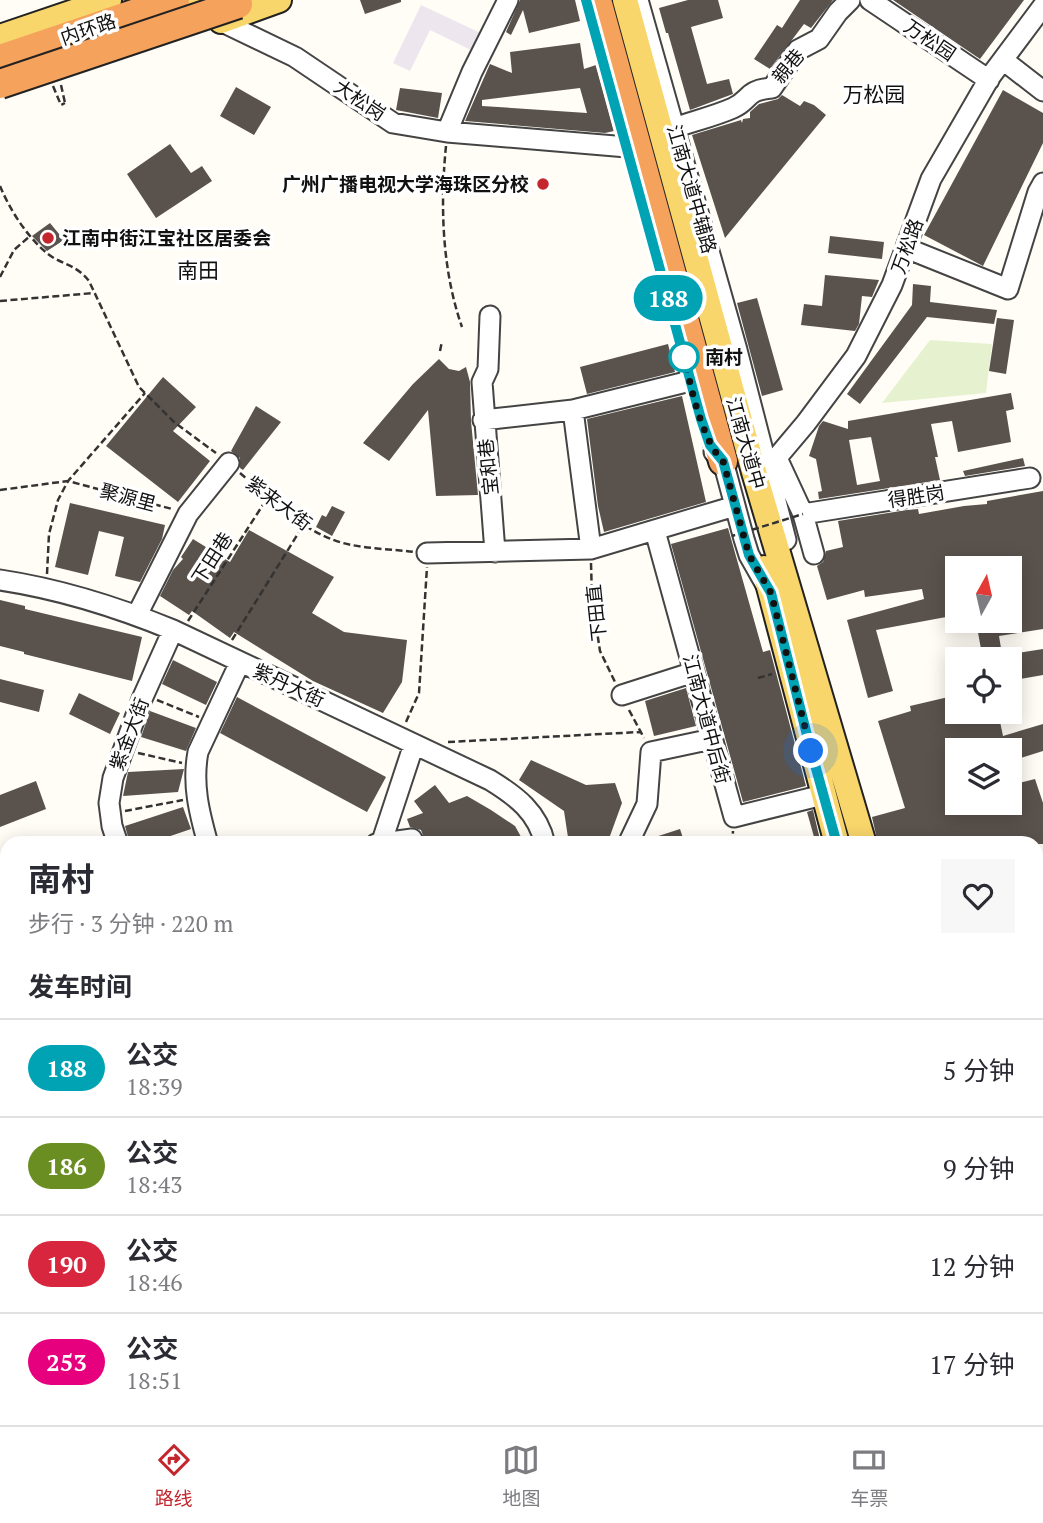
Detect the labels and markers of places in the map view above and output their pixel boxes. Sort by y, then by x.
place label: 广州广播电视大学海珠区分校 [282,171,529,196]
marker: 广州广播电视大学海珠区分校 [535,176,551,192]
place label: 江南中街江宝社区居委会 [62,225,271,250]
marker: 江南中街江宝社区居委会 [40,230,56,246]
marker: 南村 [669,342,699,372]
place label: 南村 [705,344,743,369]

